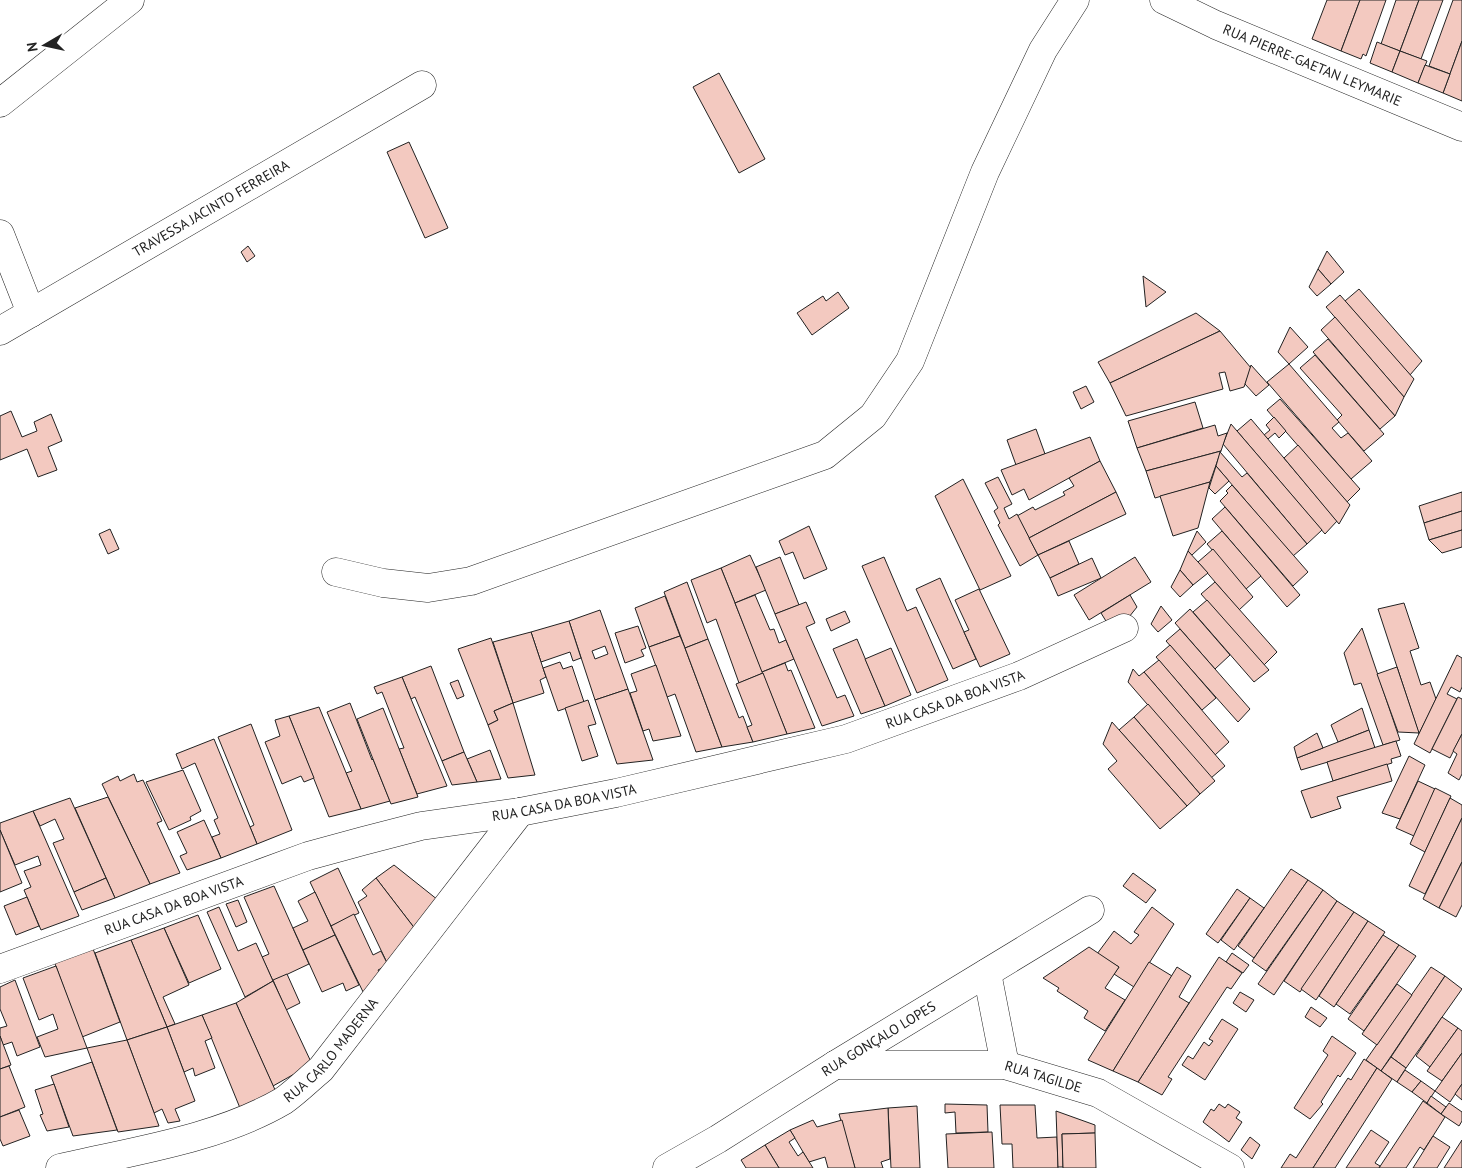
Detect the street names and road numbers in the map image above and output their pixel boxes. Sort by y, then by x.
street label: RUA PIERRE-GAETAN LEYMARIE [1220,20,1404,110]
street label: TRAVESSA JACINTO FERREIRA [129,155,293,261]
street label: RUA CASA DA BOA VISTA [883,665,1028,733]
street label: RUA CASA DA BOA VISTA [491,779,639,825]
street label: RUA CASA DA BOA VISTA [102,871,246,939]
street label: RUA CARLO MADERNA [280,993,382,1107]
street label: RUA GONÇALO LOPES [818,997,939,1080]
street label: RUA TAGILDE [1003,1056,1084,1097]

